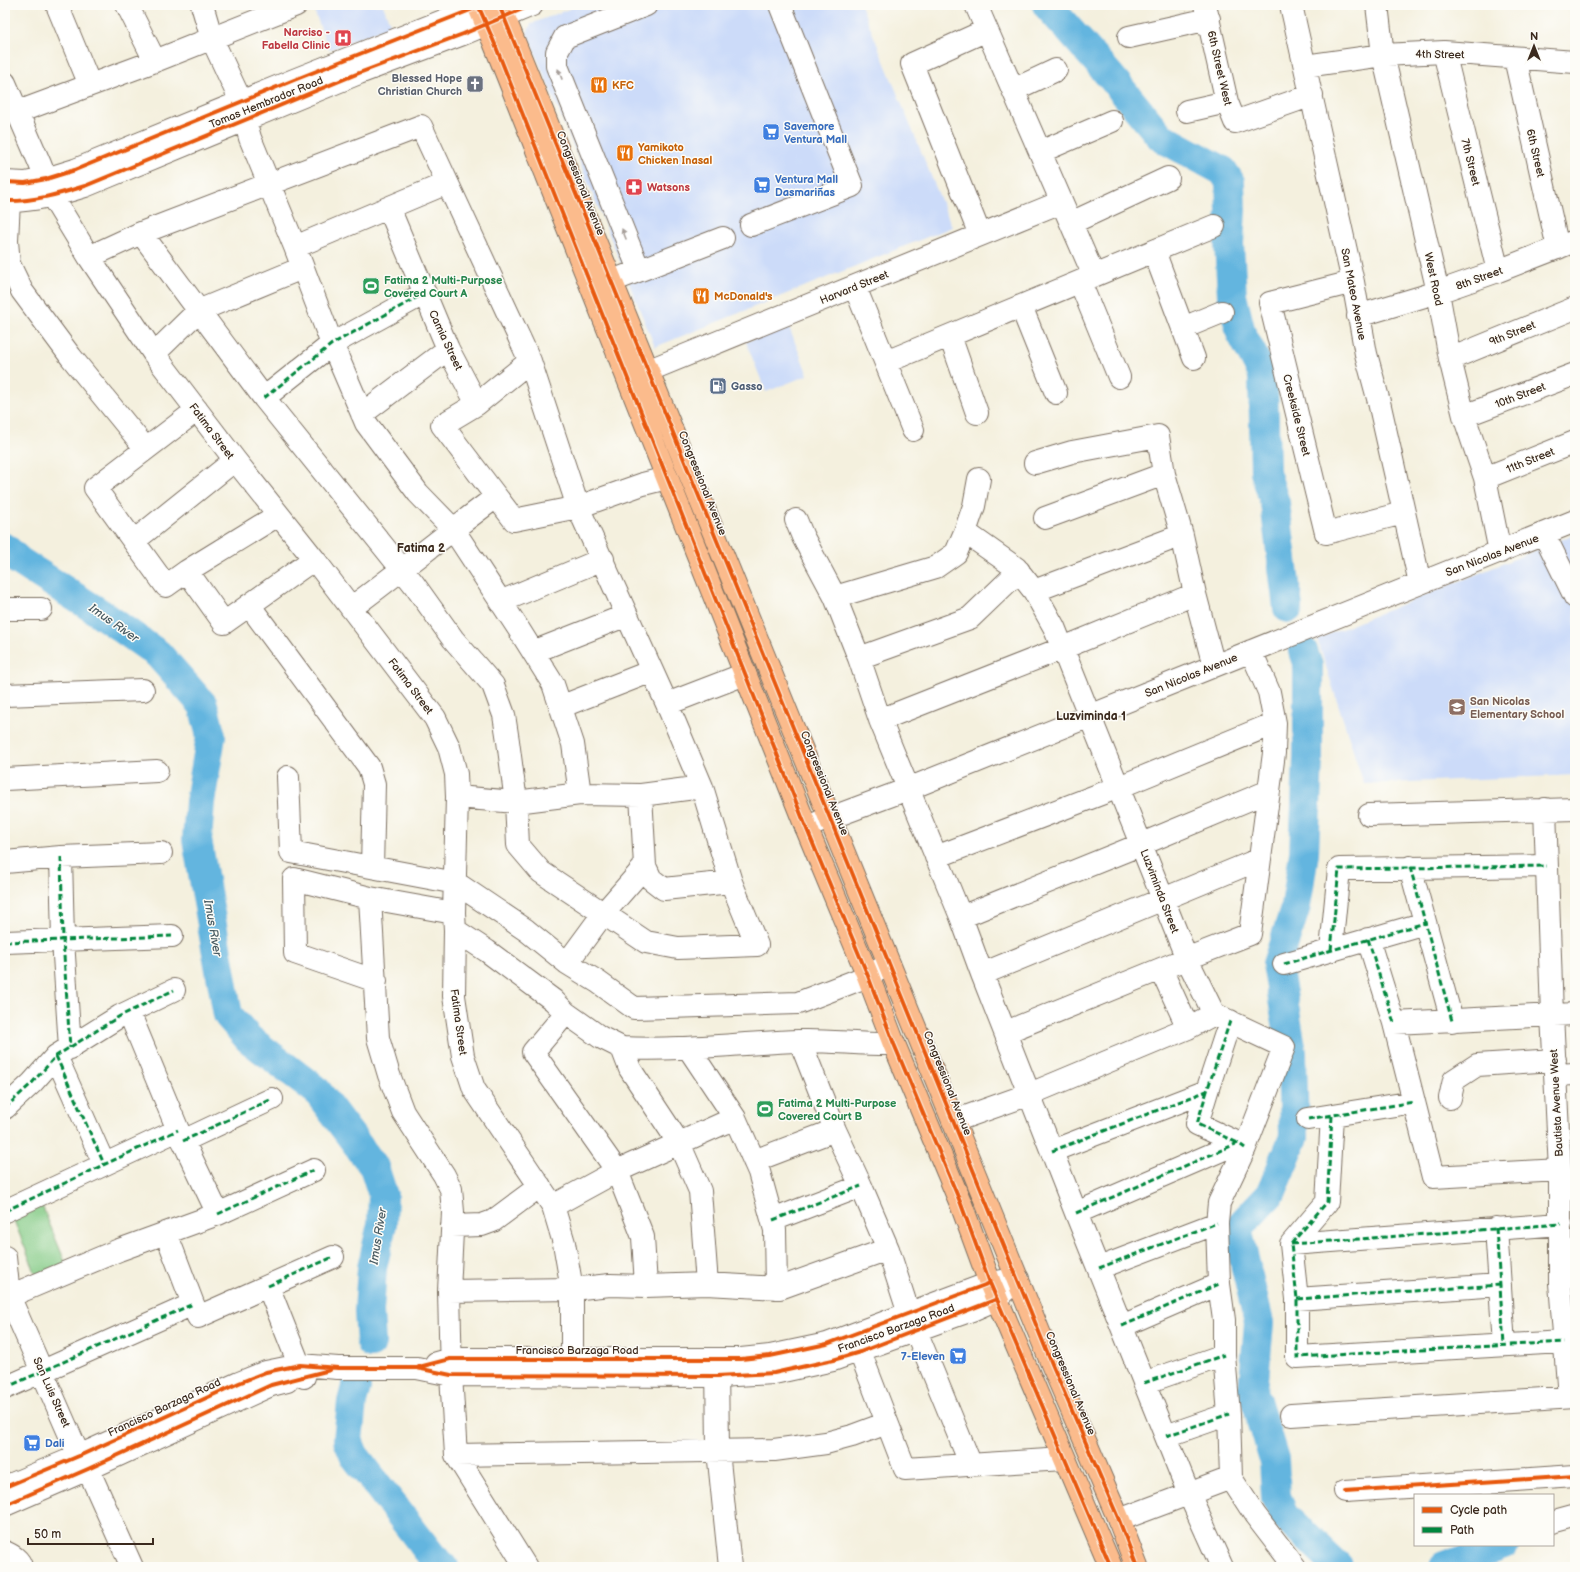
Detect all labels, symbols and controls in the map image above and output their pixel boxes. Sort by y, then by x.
place label: Narciso - Fabella Clinic [262,26,330,52]
north arrow [1514,26,1554,66]
hospital icon: Narciso - Fabella Clinic [333,28,353,48]
street label: 6th Street West [1205,29,1235,107]
text: N [1530,30,1538,43]
street label: 4th Street [1415,48,1465,61]
one-way arrow [557,68,563,80]
place label: Blessed Hope Christian Church [378,72,462,98]
street label: Tomas Hembrador Road [207,74,325,131]
church icon: Blessed Hope Christian Church [465,74,485,94]
restaurant icon: KFC [589,75,609,95]
place label: KFC [612,79,634,92]
place label: Savemore Ventura Mall [784,120,847,146]
supermarket icon: Savemore Ventura Mall [761,122,781,142]
street label: 6th Street [1524,128,1548,179]
street label: Congressional Avenue [554,129,608,238]
street label: 7th Street [1458,137,1483,187]
place label: Yamikoto Chicken Inasal [638,141,712,167]
restaurant icon: Yamikoto Chicken Inasal [615,143,635,163]
place label: Ventura Mall Dasmariñas [775,173,838,199]
supermarket icon: Ventura Mall Dasmariñas [752,175,772,195]
pharmacy icon: Watsons [624,177,644,197]
place label: Watsons [647,181,690,194]
one-way arrow [621,228,627,240]
street label: San Mateo Avenue [1338,247,1369,342]
street label: West Road [1422,251,1446,307]
street label: 8th Street [1454,264,1505,293]
street label: Harvard Street [818,268,891,307]
place label: Fatima 2 Multi-Purpose Covered Court A [384,274,502,300]
sports icon: Fatima 2 Multi-Purpose Covered Court A [361,276,381,296]
restaurant icon: McDonald's [691,286,711,306]
place label: McDonald's [714,290,773,303]
street label: Camia Street [426,308,465,373]
street label: 9th Street [1487,318,1538,349]
street label: Creekside Street [1280,373,1313,458]
fuel station icon: Gasso [708,376,728,396]
place label: Gasso [731,380,763,393]
street label: 10th Street [1493,380,1548,411]
street label: Fatima Street [186,401,237,462]
street label: Congressional Avenue [676,429,730,538]
street label: 11th Street [1504,445,1557,476]
street label: San Nicolas Avenue [1444,532,1541,579]
district label: Fatima 2 [397,541,446,556]
water label: Imus River [85,600,143,647]
street label: San Nicolas Avenue [1143,651,1240,700]
street label: Fatima Street [385,656,436,717]
place label: San Nicolas Elementary School [1470,695,1564,721]
school or university icon: San Nicolas Elementary School [1447,697,1467,717]
district label: Luzviminda 1 [1056,709,1126,724]
street label: Congressional Avenue [798,729,852,838]
street label: Luzviminda Street [1138,847,1182,936]
water label: Imus River [200,898,225,959]
street label: Fatima Street [447,988,470,1057]
street label: Congressional Avenue [921,1029,975,1138]
street label: Bautista Avenue West [1547,1048,1566,1157]
place label: Fatima 2 Multi-Purpose Covered Court B [778,1097,896,1123]
sports icon: Fatima 2 Multi-Purpose Covered Court B [755,1099,775,1119]
water label: Imus River [366,1205,391,1267]
street label: Francisco Barzaga Road [836,1301,956,1356]
street label: Congressional Avenue [1043,1329,1098,1437]
street label: Francisco Barzaga Road [515,1344,639,1357]
supermarket icon: 7-Eleven [948,1346,968,1366]
place label: 7-Eleven [901,1350,945,1363]
street label: San Luis Street [30,1355,73,1430]
street label: Francisco Barzaga Road [106,1376,223,1439]
supermarket icon: Dali [22,1433,42,1453]
place label: Dali [45,1437,65,1450]
legend [1414,1494,1554,1546]
text: Cycle path [1450,1503,1507,1518]
scale bar [28,1520,153,1546]
text: Path [1450,1523,1475,1538]
text: 50 m [34,1527,61,1542]

